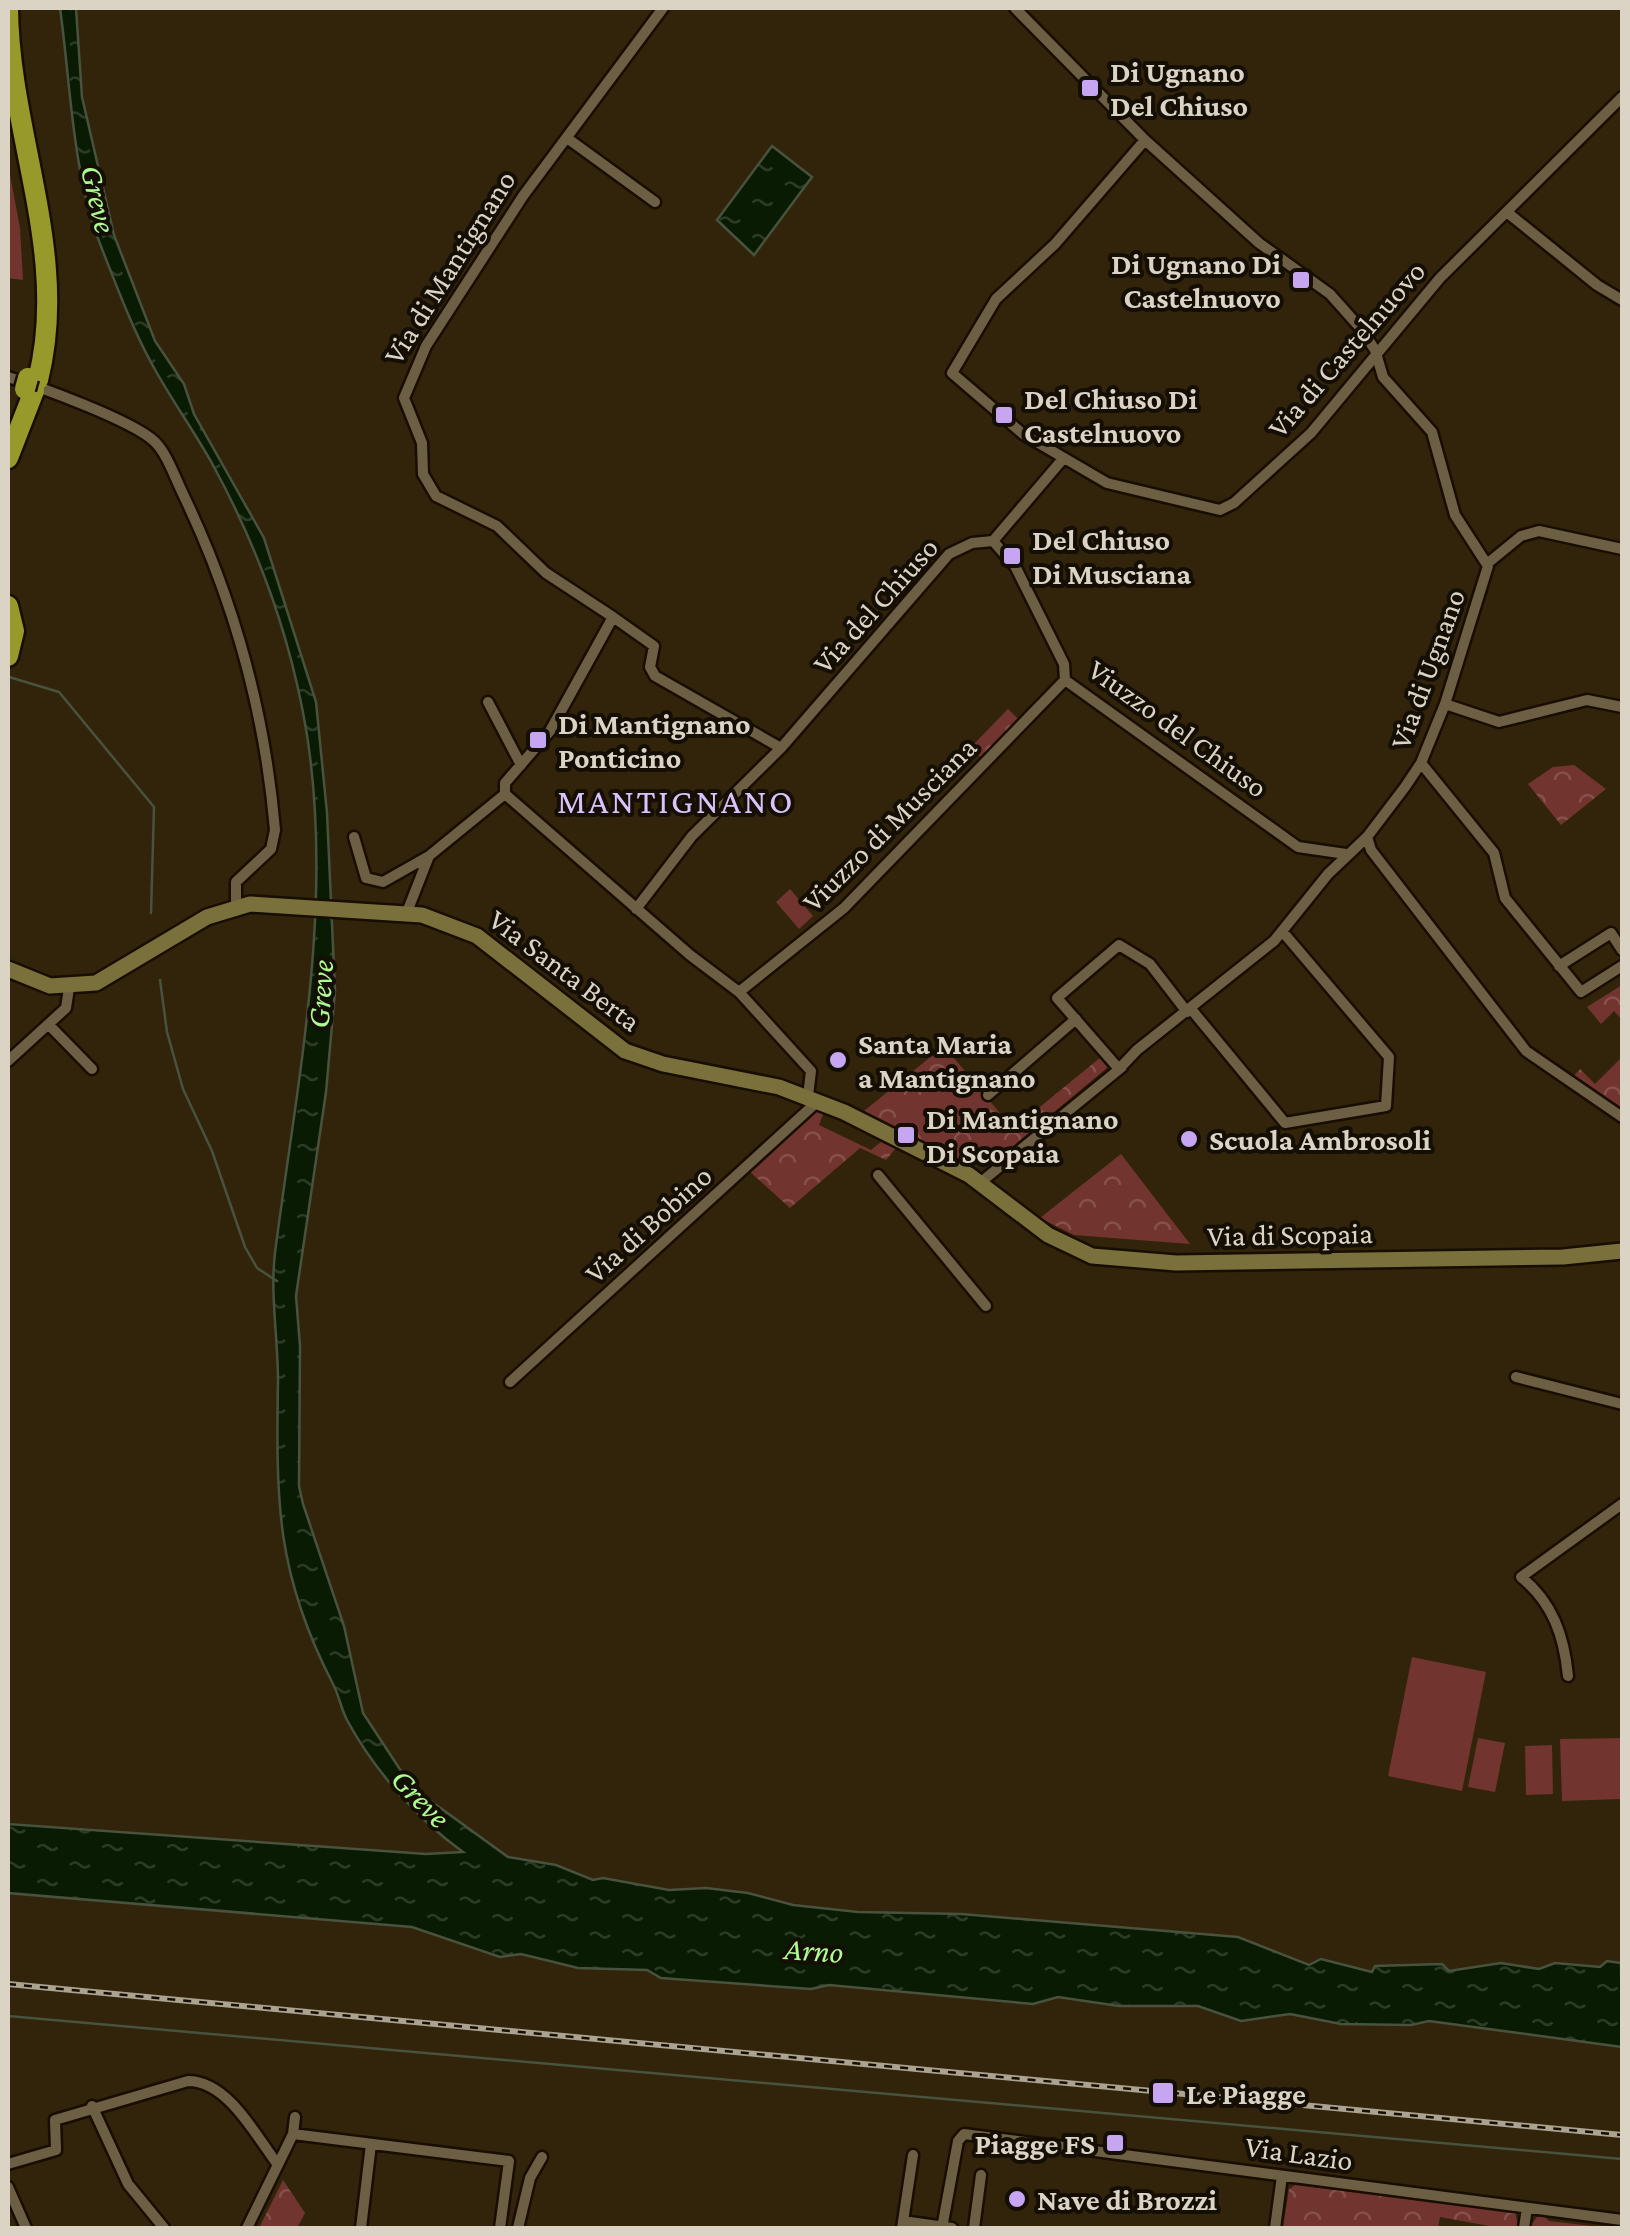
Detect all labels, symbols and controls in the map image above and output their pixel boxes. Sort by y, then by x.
place label: Di Ugnano Del Chiuso [1110,55,1248,122]
marker: Di Ugnano Del Chiuso [1079,77,1101,99]
water label: Greve [74,162,124,236]
street label: Via di Mantignano [376,164,523,370]
place label: Di Ugnano Di Castelnuovo [1111,247,1281,314]
street label: Via di Castelnuovo [1261,254,1431,444]
marker: Di Ugnano Di Castelnuovo [1290,269,1312,291]
place label: Del Chiuso Di Castelnuovo [1024,382,1198,449]
marker: Del Chiuso Di Castelnuovo [993,404,1015,426]
place label: Del Chiuso Di Musciana [1032,523,1192,590]
street label: Via del Chiuso [806,531,944,679]
marker: Del Chiuso Di Musciana [1001,545,1023,567]
street label: Via di Ugnano [1383,585,1472,754]
street label: Viuzzo del Chiuso [1082,652,1274,804]
place label: Di Mantignano Ponticino [558,707,751,774]
marker: Di Mantignano Ponticino [527,729,549,751]
street label: Viuzzo di Musciana [795,730,983,918]
district label: MANTIGNANO [557,782,795,821]
street label: Via Santa Berta [483,902,647,1038]
water label: Greve [300,959,340,1029]
place label: Santa Maria a Mantignano [858,1027,1036,1094]
marker: Santa Maria a Mantignano [827,1049,849,1071]
place label: Di Mantignano Di Scopaia [926,1102,1119,1169]
place label: Scuola Ambrosoli [1209,1123,1431,1156]
marker: Di Mantignano Di Scopaia [895,1124,917,1146]
marker: Scuola Ambrosoli [1178,1128,1200,1150]
street label: Via di Bobino [578,1159,718,1289]
street label: Via di Scopaia [1207,1216,1373,1253]
water label: Greve [384,1761,458,1835]
water label: Arno [781,1930,845,1970]
place label: Le Piagge [1186,2077,1306,2110]
marker: Le Piagge [1150,2080,1176,2106]
place label: Piagge FS [974,2127,1095,2160]
street label: Via Lazio [1243,2129,1355,2177]
marker: Piagge FS [1104,2132,1126,2154]
place label: Nave di Brozzi [1037,2183,1217,2216]
marker: Nave di Brozzi [1006,2188,1028,2210]

